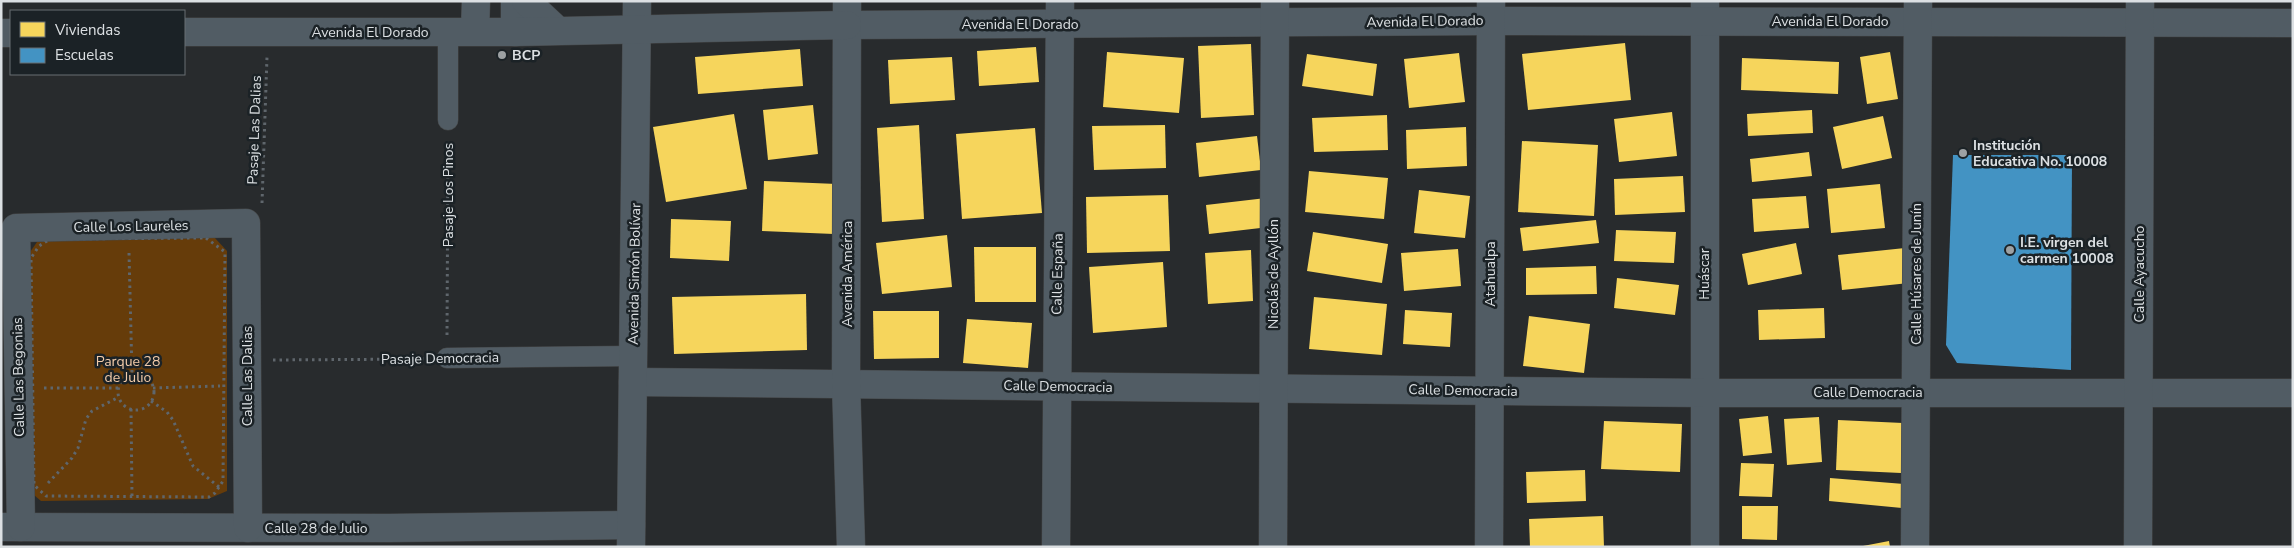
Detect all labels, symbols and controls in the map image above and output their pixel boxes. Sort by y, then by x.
legend [10,10,185,75]
street label: Avenida El Dorado [1366,11,1484,32]
street label: Avenida El Dorado [1771,12,1889,31]
street label: Avenida El Dorado [961,15,1079,34]
text: Viviendas [54,20,120,40]
street label: Avenida El Dorado [311,23,429,42]
text: Escuelas [55,45,114,65]
place label: BCP [512,46,540,65]
marker: BCP [496,49,508,61]
street label: Pasaje Las Dalias [243,75,266,185]
place label: Institución Educativa No. 10008 [1973,136,2107,171]
street label: Pasaje Los Pinos [439,142,458,247]
marker: Institución Educativa No. 10008 [1957,147,1969,159]
street label: Avenida Simón Bolívar [624,203,645,345]
street label: Calle Húsares de Junín [1907,203,1926,345]
street label: Calle Los Laureles [73,216,189,237]
street label: Nicolás de Ayllón [1264,219,1283,329]
street label: Avenida América [838,221,857,327]
street label: Calle Ayacucho [2130,225,2149,322]
street label: Calle España [1047,233,1068,315]
place label: I.E. virgen del carmen 10008 [2020,233,2114,268]
street label: Atahualpa [1481,241,1500,307]
marker: I.E. virgen del carmen 10008 [2004,244,2016,256]
street label: Huáscar [1695,248,1714,300]
street label: Calle Las Begonias [8,317,29,437]
street label: Calle Las Dalias [238,325,257,426]
street label: Pasaje Democracia [381,348,499,369]
park label: Parque 28 de Julio [96,352,160,387]
street label: Calle Democracia [1003,376,1113,397]
street label: Calle Democracia [1408,380,1518,401]
street label: Calle Democracia [1813,383,1923,402]
street label: Calle 28 de Julio [264,519,368,538]

